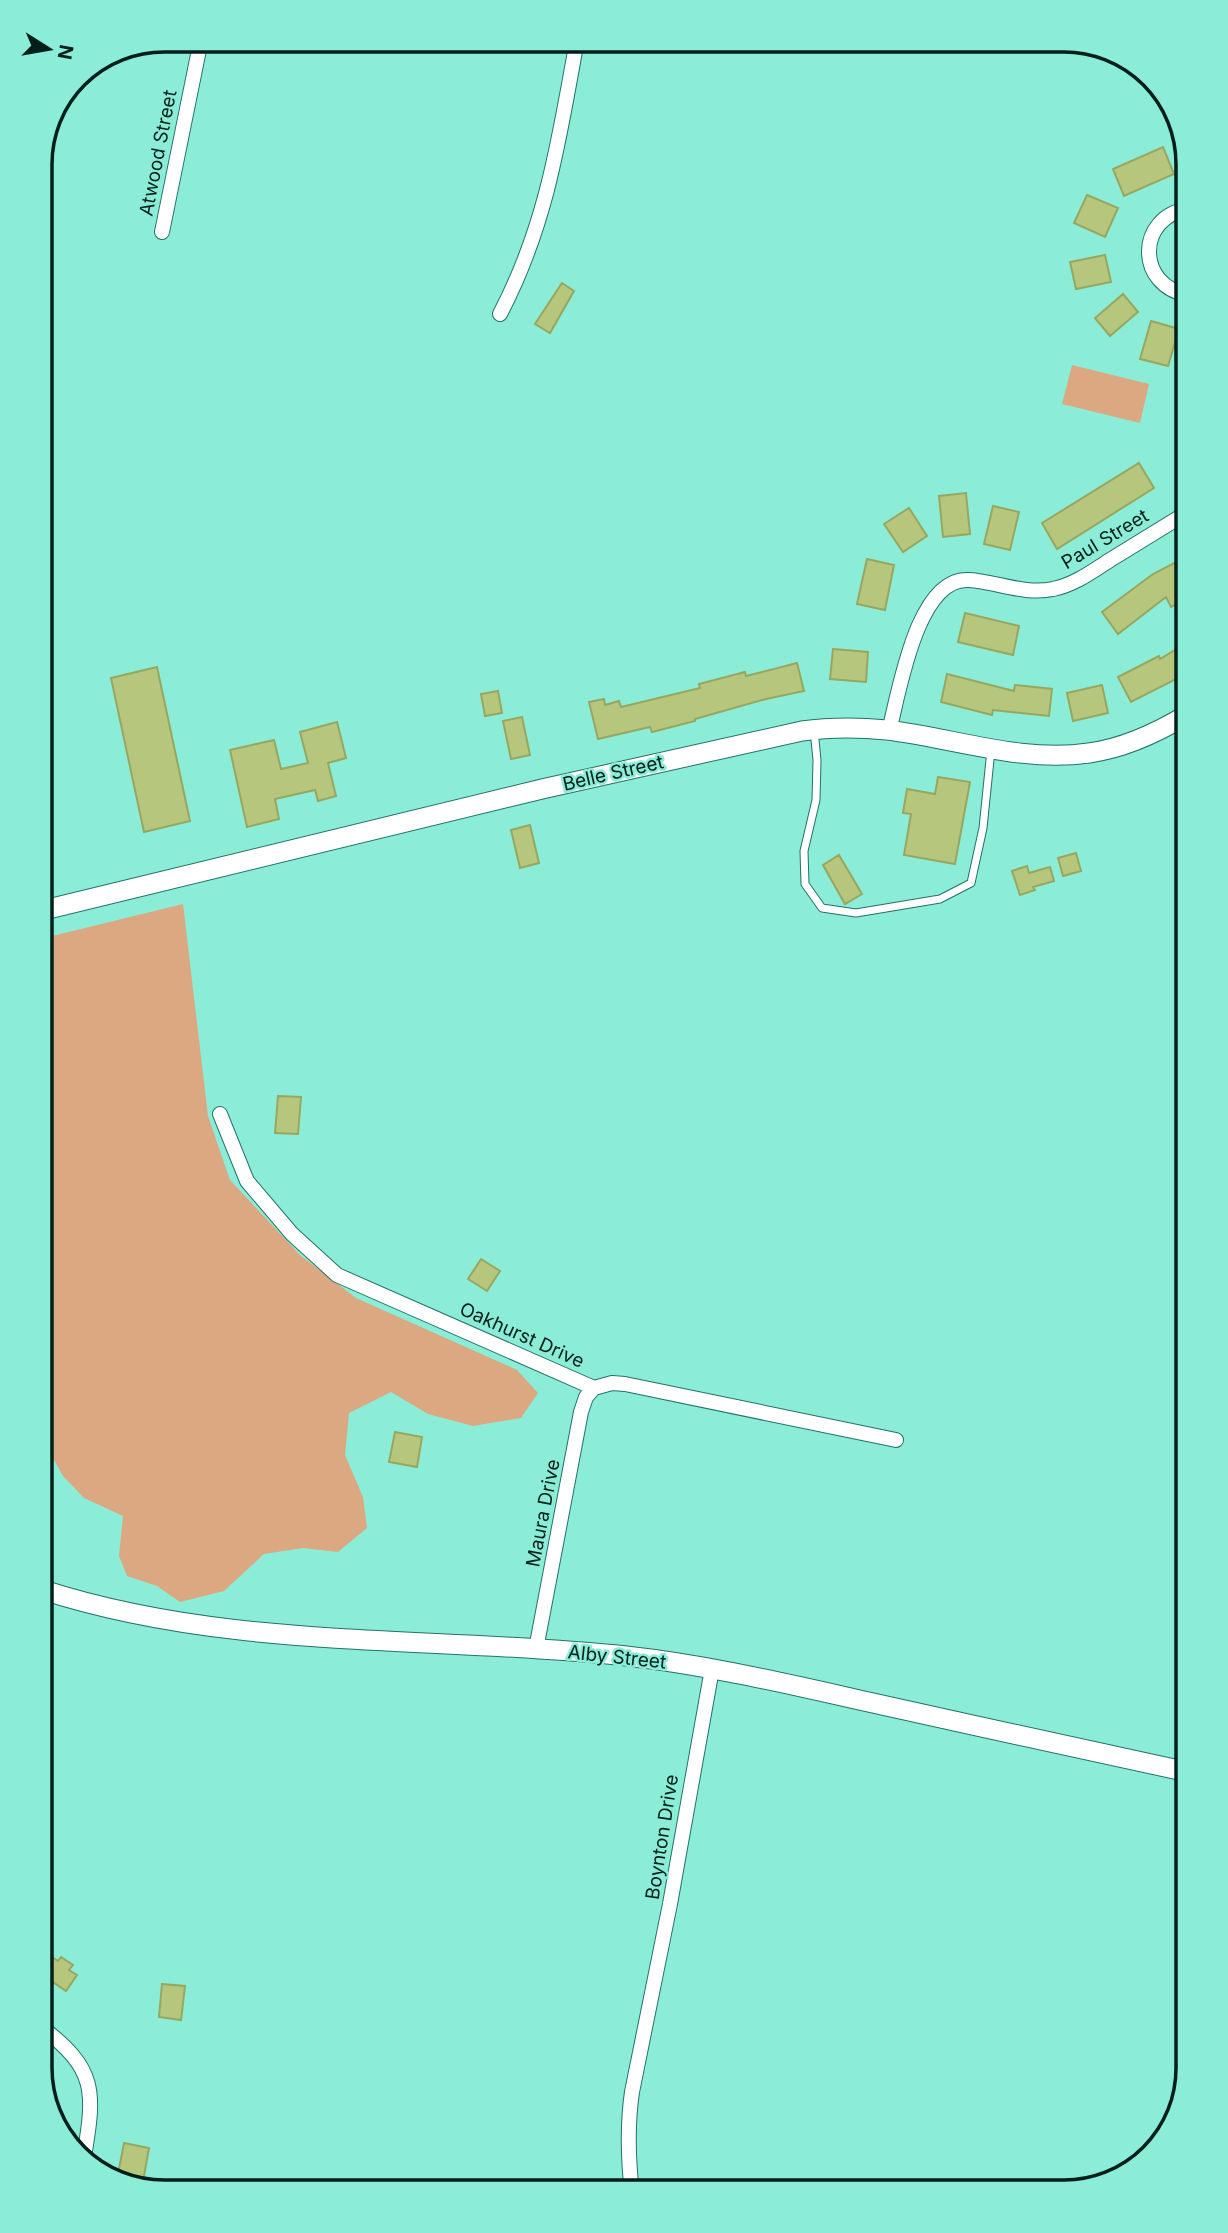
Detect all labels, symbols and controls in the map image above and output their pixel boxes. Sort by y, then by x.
north arrow [14,14,84,84]
text: N [53,43,78,61]
street label: Atwood Street [135,88,181,218]
street label: Paul Street [1057,504,1153,574]
street label: Belle Street [560,750,666,796]
street label: Oakhurst Drive [456,1297,588,1373]
street label: Maura Drive [521,1457,565,1569]
street label: Alby Street [567,1640,667,1674]
street label: Boynton Drive [641,1773,683,1901]

